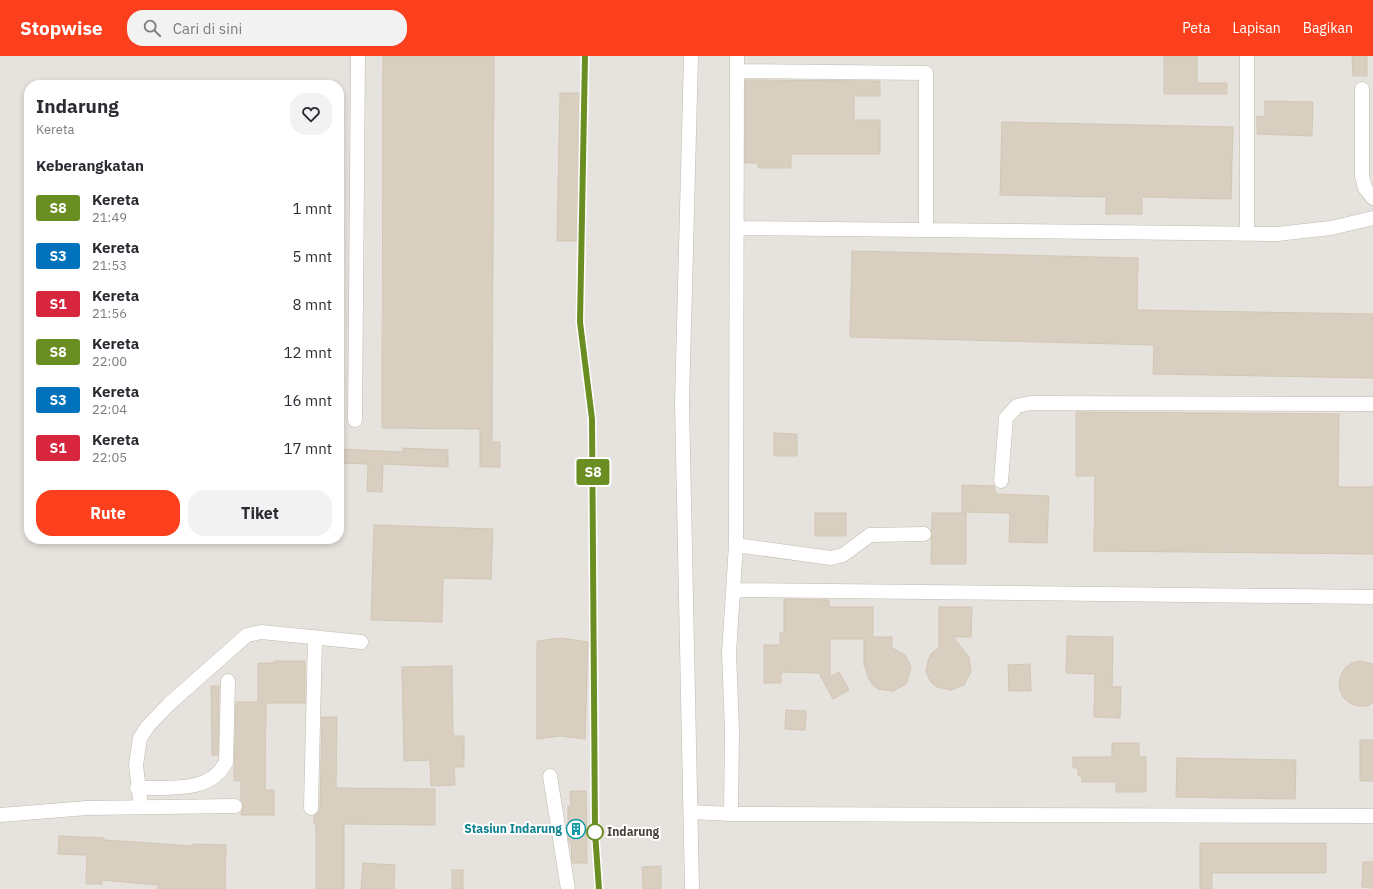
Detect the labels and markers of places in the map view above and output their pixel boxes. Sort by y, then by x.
building icon: Stasiun Indarung [565,818,587,840]
place label: Stasiun Indarung [464,821,562,836]
marker: Indarung [586,823,604,841]
place label: Indarung [607,824,660,839]

